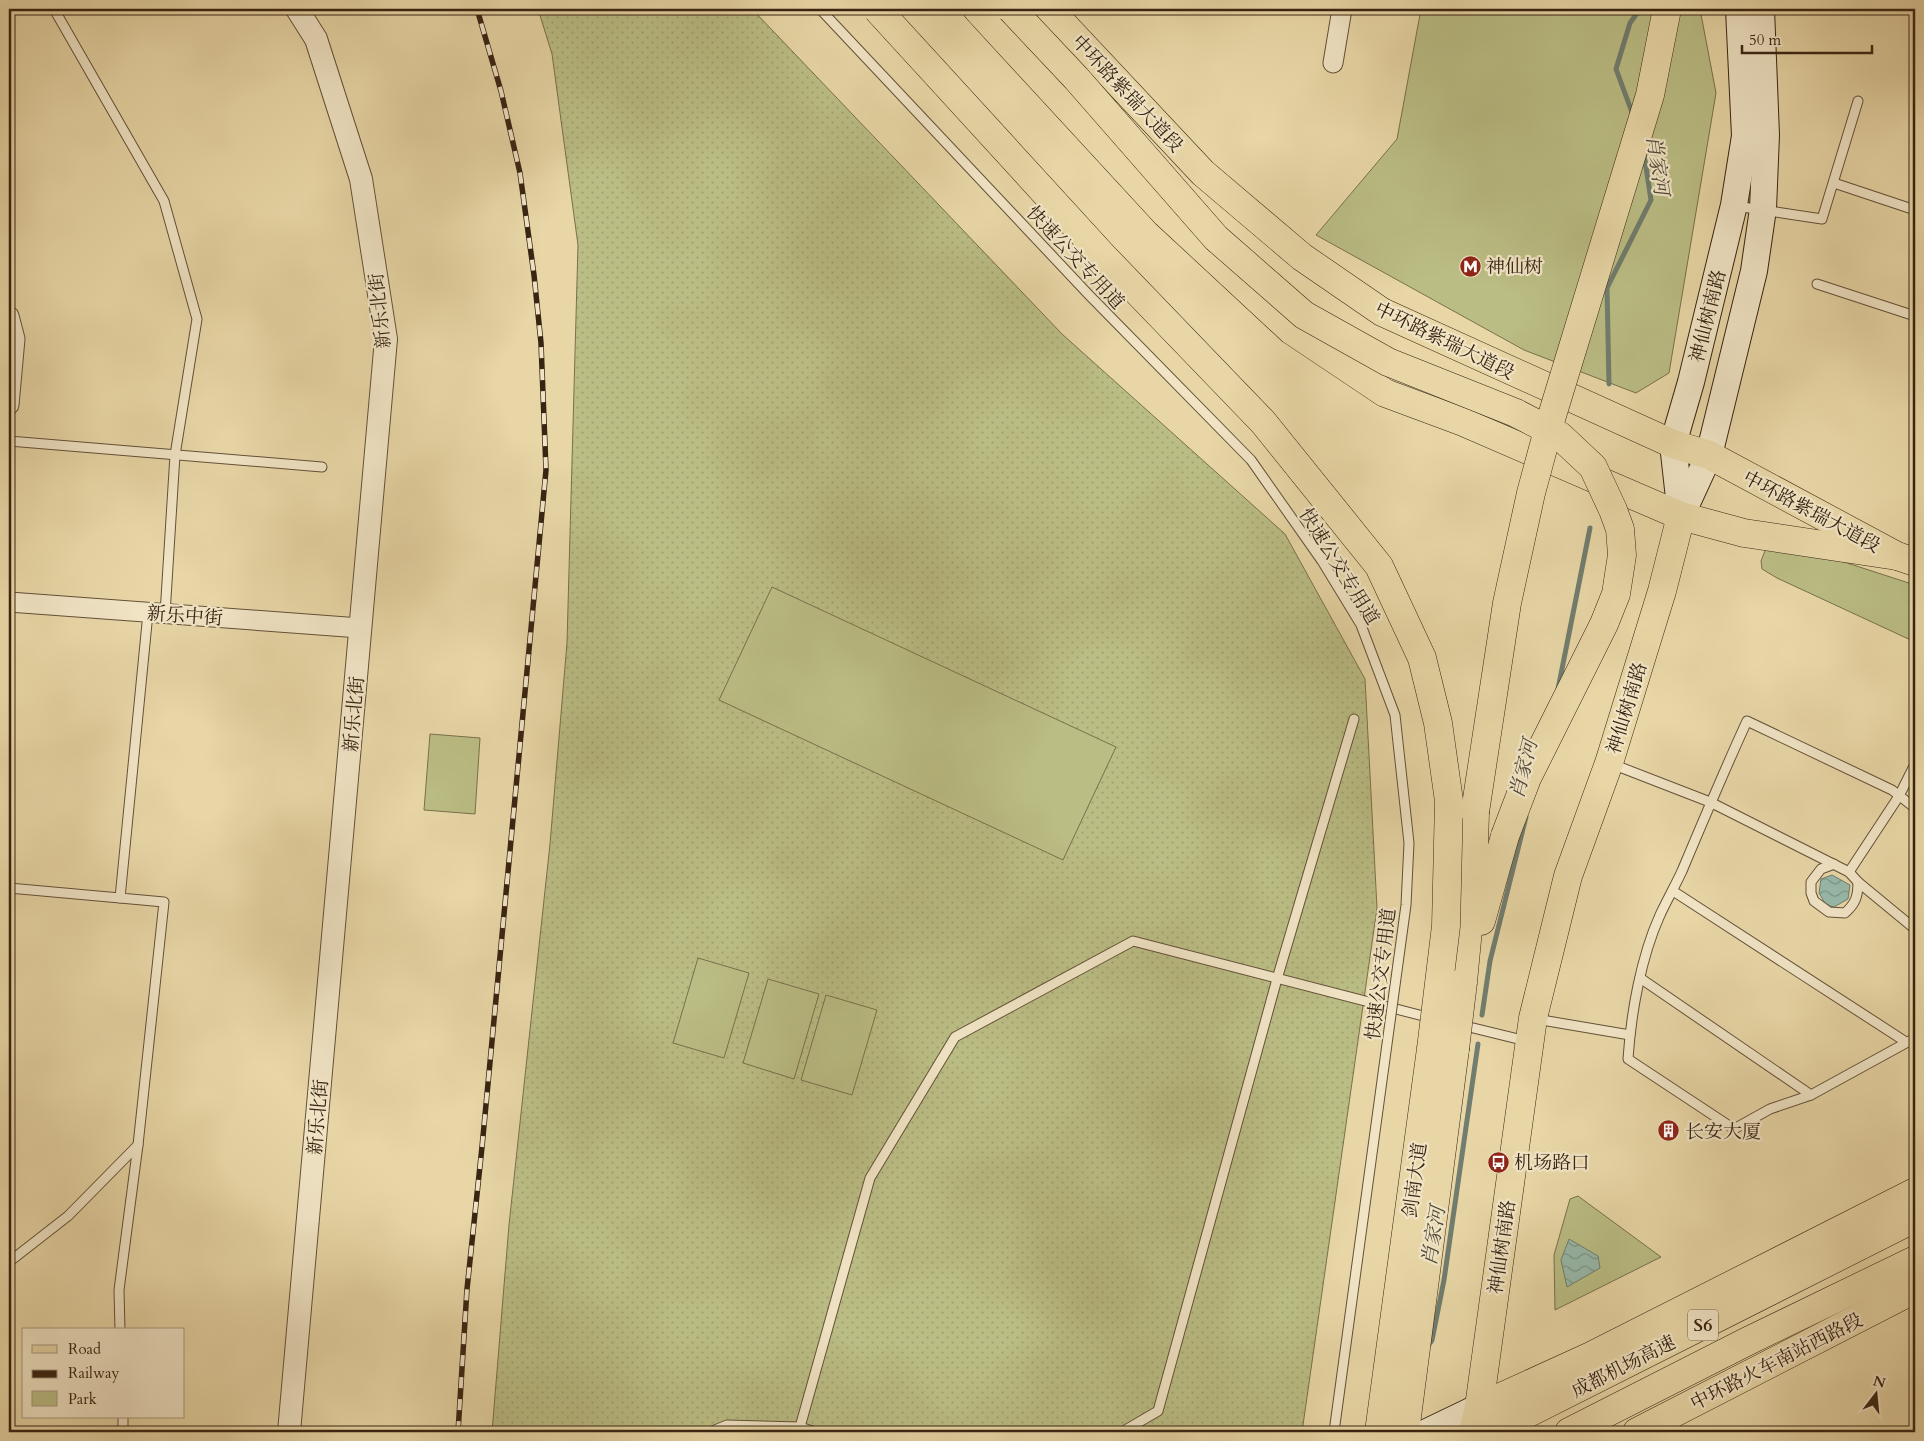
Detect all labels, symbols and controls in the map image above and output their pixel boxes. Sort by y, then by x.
scale bar [1742,22,1872,54]
street label: 中环路紫瑞大道段 [1066,29,1189,158]
text: 50 m [1749,30,1781,50]
water label: 肖家河 [1640,133,1675,200]
street label: 快速公交专用道 [1020,200,1130,315]
metro station icon: 神仙树 [1458,254,1482,278]
place label: 神仙树 [1486,254,1543,280]
street label: 神仙树南路 [1684,267,1732,365]
street label: 新乐北街 [363,272,397,350]
street label: 中环路紫瑞大道段 [1371,296,1519,386]
street label: 中环路紫瑞大道段 [1738,465,1885,559]
street label: 快速公交专用道 [1293,503,1385,630]
street label: 新乐中街 [146,600,224,632]
street label: 神仙树南路 [1601,659,1653,758]
street label: 新乐北街 [338,675,370,753]
water label: 肖家河 [1503,734,1545,801]
street label: 快速公交专用道 [1360,907,1402,1042]
street label: 新乐北街 [302,1078,334,1156]
building icon: 长安大厦 [1657,1119,1681,1143]
place label: 长安大厦 [1685,1119,1761,1145]
street label: 剑南大道 [1397,1141,1433,1220]
bus stop icon: 机场路口 [1486,1150,1510,1174]
place label: 机场路口 [1514,1150,1590,1176]
street label: 神仙树南路 [1483,1198,1521,1296]
water label: 肖家河 [1415,1201,1452,1268]
street label: 中环路火车南站西路段 [1686,1307,1867,1417]
road number: S6 [1688,1310,1718,1340]
legend [22,1328,185,1418]
street label: 成都机场高速 [1567,1329,1680,1404]
text: Road [68,1339,101,1359]
text: Railway [68,1363,119,1383]
north arrow [1852,1368,1902,1418]
text: N [1871,1371,1888,1393]
text: Park [68,1389,97,1409]

